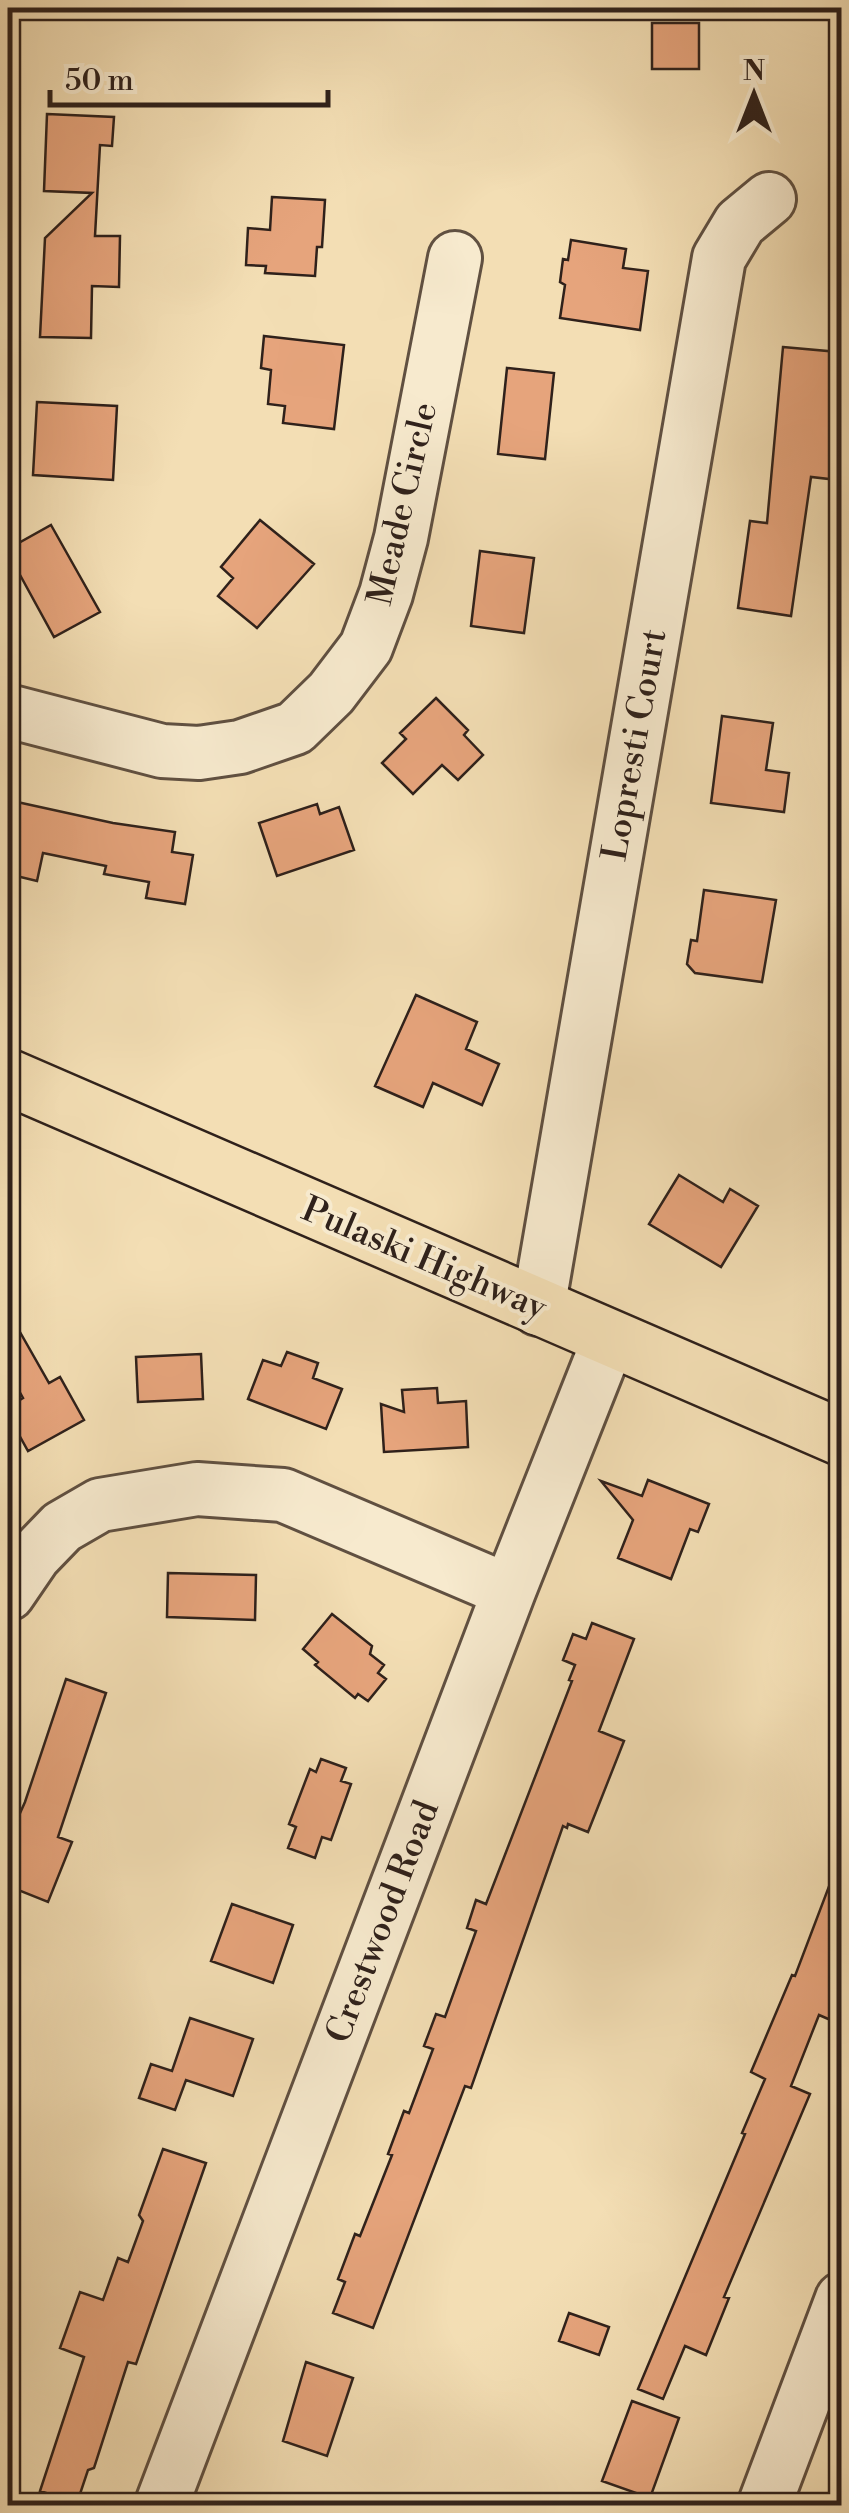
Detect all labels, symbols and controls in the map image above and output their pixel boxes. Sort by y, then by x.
scale bar [50,45,328,107]
north arrow [704,45,804,145]
text: N [743,54,765,89]
text: 50 m [65,62,134,100]
street label: Meade Circle [359,398,447,610]
street label: Lopresti Court [593,626,677,864]
street label: Pulaski Highway [295,1188,554,1330]
street label: Crestwood Road [317,1795,449,2049]

